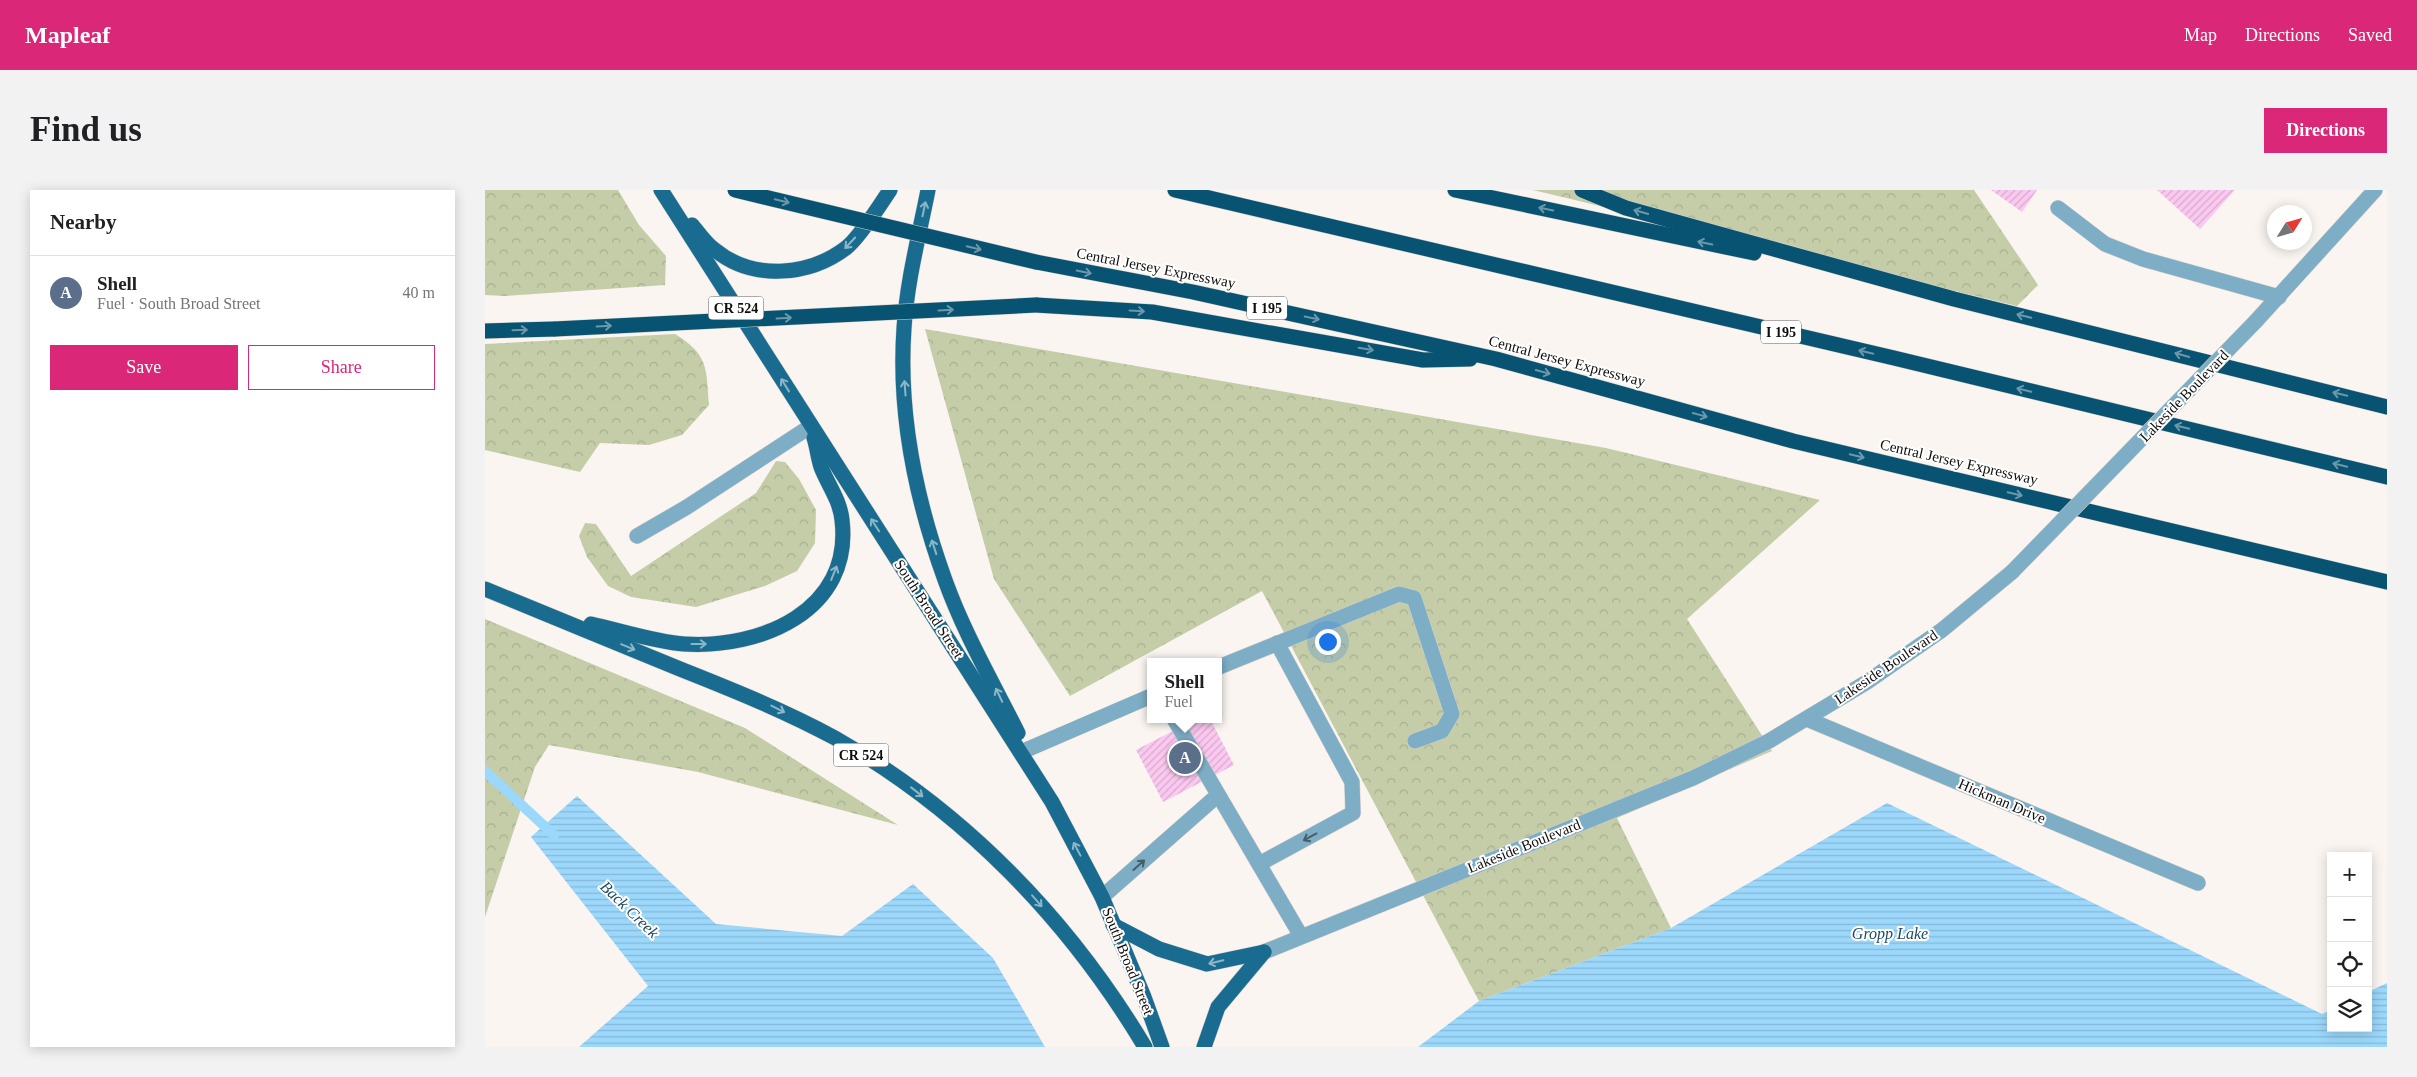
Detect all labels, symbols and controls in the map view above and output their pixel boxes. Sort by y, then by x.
text: Mapleaf [25,22,110,48]
text: Map [2184,25,2217,45]
text: Directions [2245,25,2320,45]
text: Saved [2348,25,2392,45]
button: Directions [2264,108,2387,153]
text: Find us [30,110,142,149]
one-way arrow [773,197,789,206]
one-way arrow [920,202,929,218]
one-way arrow [1539,204,1555,214]
north arrow [2267,205,2312,250]
one-way arrow [1634,206,1650,216]
text: Nearby [50,210,117,234]
one-way arrow [844,236,856,249]
one-way arrow [1698,238,1714,247]
one-way arrow [965,243,981,253]
street label: Central Jersey Expressway [1075,245,1237,291]
one-way arrow [1075,267,1091,277]
text: Shell [97,273,137,294]
text: A [60,284,72,301]
text: 40 m [403,284,435,301]
text: Fuel · South Broad Street [97,295,261,312]
road number: CR 524 [709,296,763,320]
road number: I 195 [1247,296,1287,320]
one-way arrow [938,305,954,314]
one-way arrow [1129,306,1145,315]
one-way arrow [2017,311,2033,320]
one-way arrow [775,313,791,322]
one-way arrow [1303,314,1319,323]
road number: I 195 [1761,320,1801,344]
one-way arrow [596,322,612,331]
one-way arrow [512,325,528,335]
street label: Central Jersey Expressway [1487,332,1648,390]
button: Save [50,345,238,390]
button: Share [248,345,435,390]
one-way arrow [1358,345,1374,355]
one-way arrow [1858,347,1874,356]
street label: Lakeside Boulevard [2136,347,2232,445]
one-way arrow [2175,350,2191,360]
one-way arrow [1535,368,1551,377]
one-way arrow [780,378,790,392]
one-way arrow [900,380,910,396]
one-way arrow [2016,384,2032,394]
one-way arrow [2332,389,2348,398]
one-way arrow [1691,411,1707,421]
one-way arrow [2174,422,2190,432]
street label: Central Jersey Expressway [1878,436,2040,488]
one-way arrow [1849,452,1865,461]
one-way arrow [2332,460,2348,470]
one-way arrow [2007,490,2023,499]
one-way arrow [870,518,880,532]
one-way arrow [929,539,939,555]
street label: South Broad Street [891,557,967,662]
one-way arrow [830,566,840,581]
street label: Lakeside Boulevard [1832,626,1941,707]
your location [1315,629,1341,655]
one-way arrow [690,639,706,649]
one-way arrow [619,643,635,652]
popup [1147,658,1222,723]
text: Shell [1164,671,1205,692]
one-way arrow [994,688,1004,703]
text: Fuel [1164,693,1193,710]
one-way arrow [770,704,785,714]
pin: A [1169,739,1201,777]
road number: CR 524 [833,744,889,766]
street label: Hickman Drive [1956,775,2048,827]
one-way arrow [910,787,923,798]
street label: Lakeside Boulevard [1465,816,1583,876]
one-way arrow [1304,832,1318,842]
one-way arrow [1072,842,1082,857]
map controls [2327,852,2372,1032]
button: + [2327,852,2372,897]
one-way arrow [1132,859,1145,871]
water label: Back Creek [597,878,663,942]
one-way arrow [1032,894,1043,907]
button: − [2327,897,2372,942]
street label: South Broad Street [1099,905,1157,1018]
water label: Gropp Lake [1852,925,1928,943]
button: locate [2327,942,2372,987]
one-way arrow [1208,958,1224,967]
button: layers [2327,987,2372,1032]

